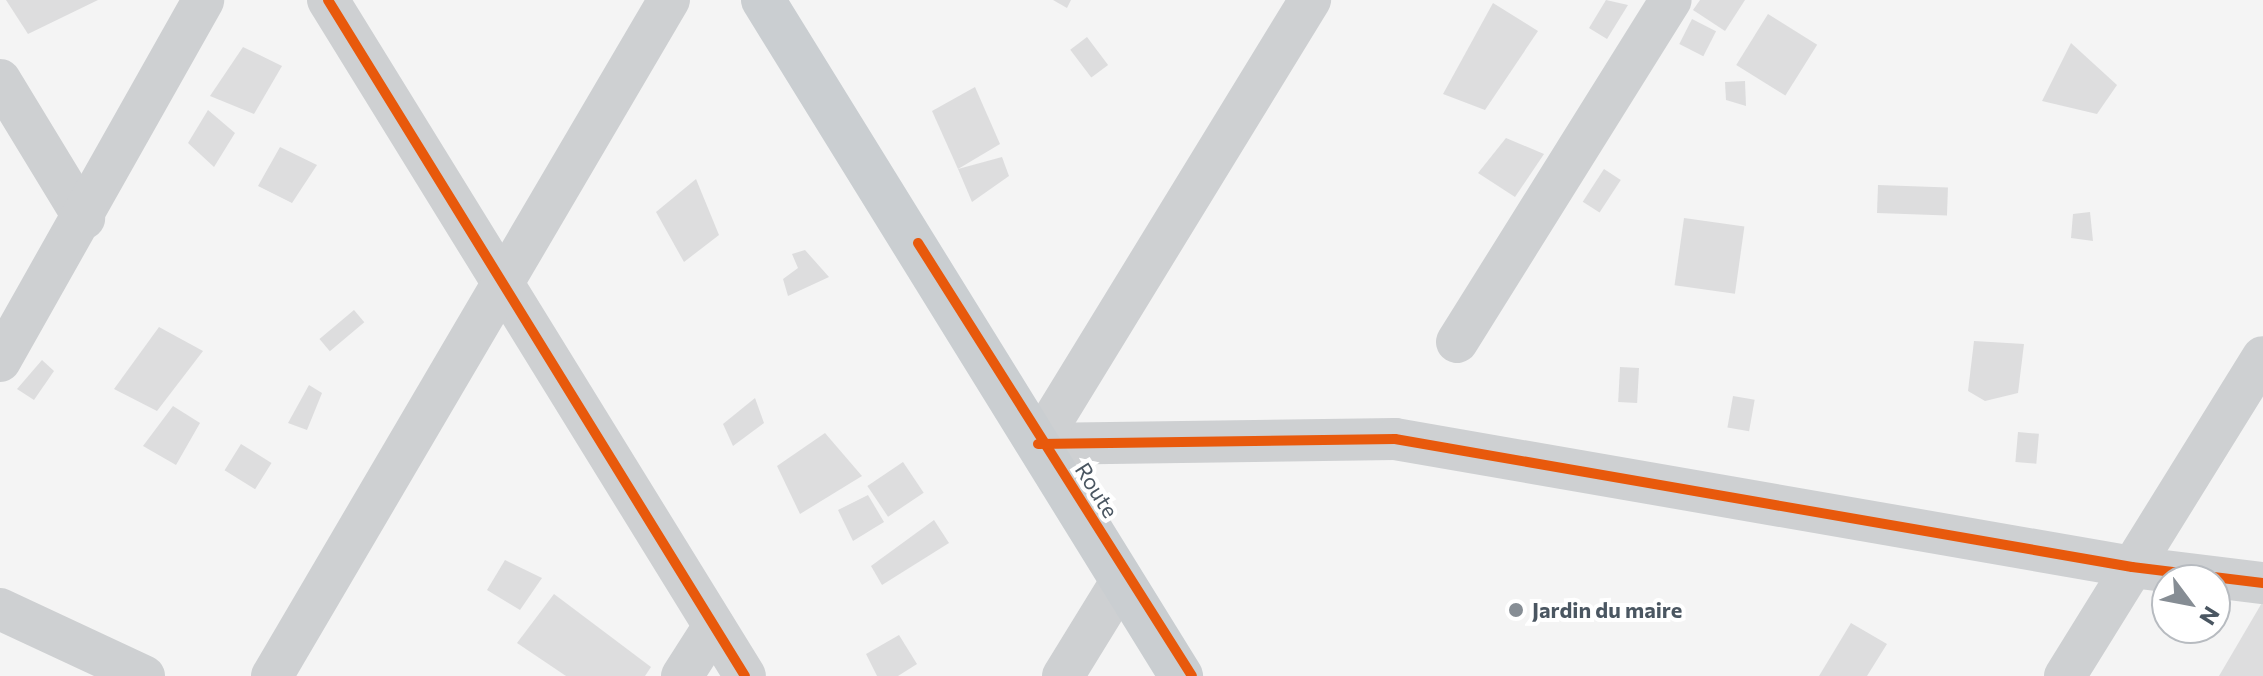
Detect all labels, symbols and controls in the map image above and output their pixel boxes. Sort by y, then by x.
street label: Route [1070,458,1124,522]
north arrow [2151,564,2231,644]
place label: Jardin du maire [1532,597,1682,623]
marker: Jardin du maire [1507,601,1525,619]
text: N [2194,602,2226,630]

